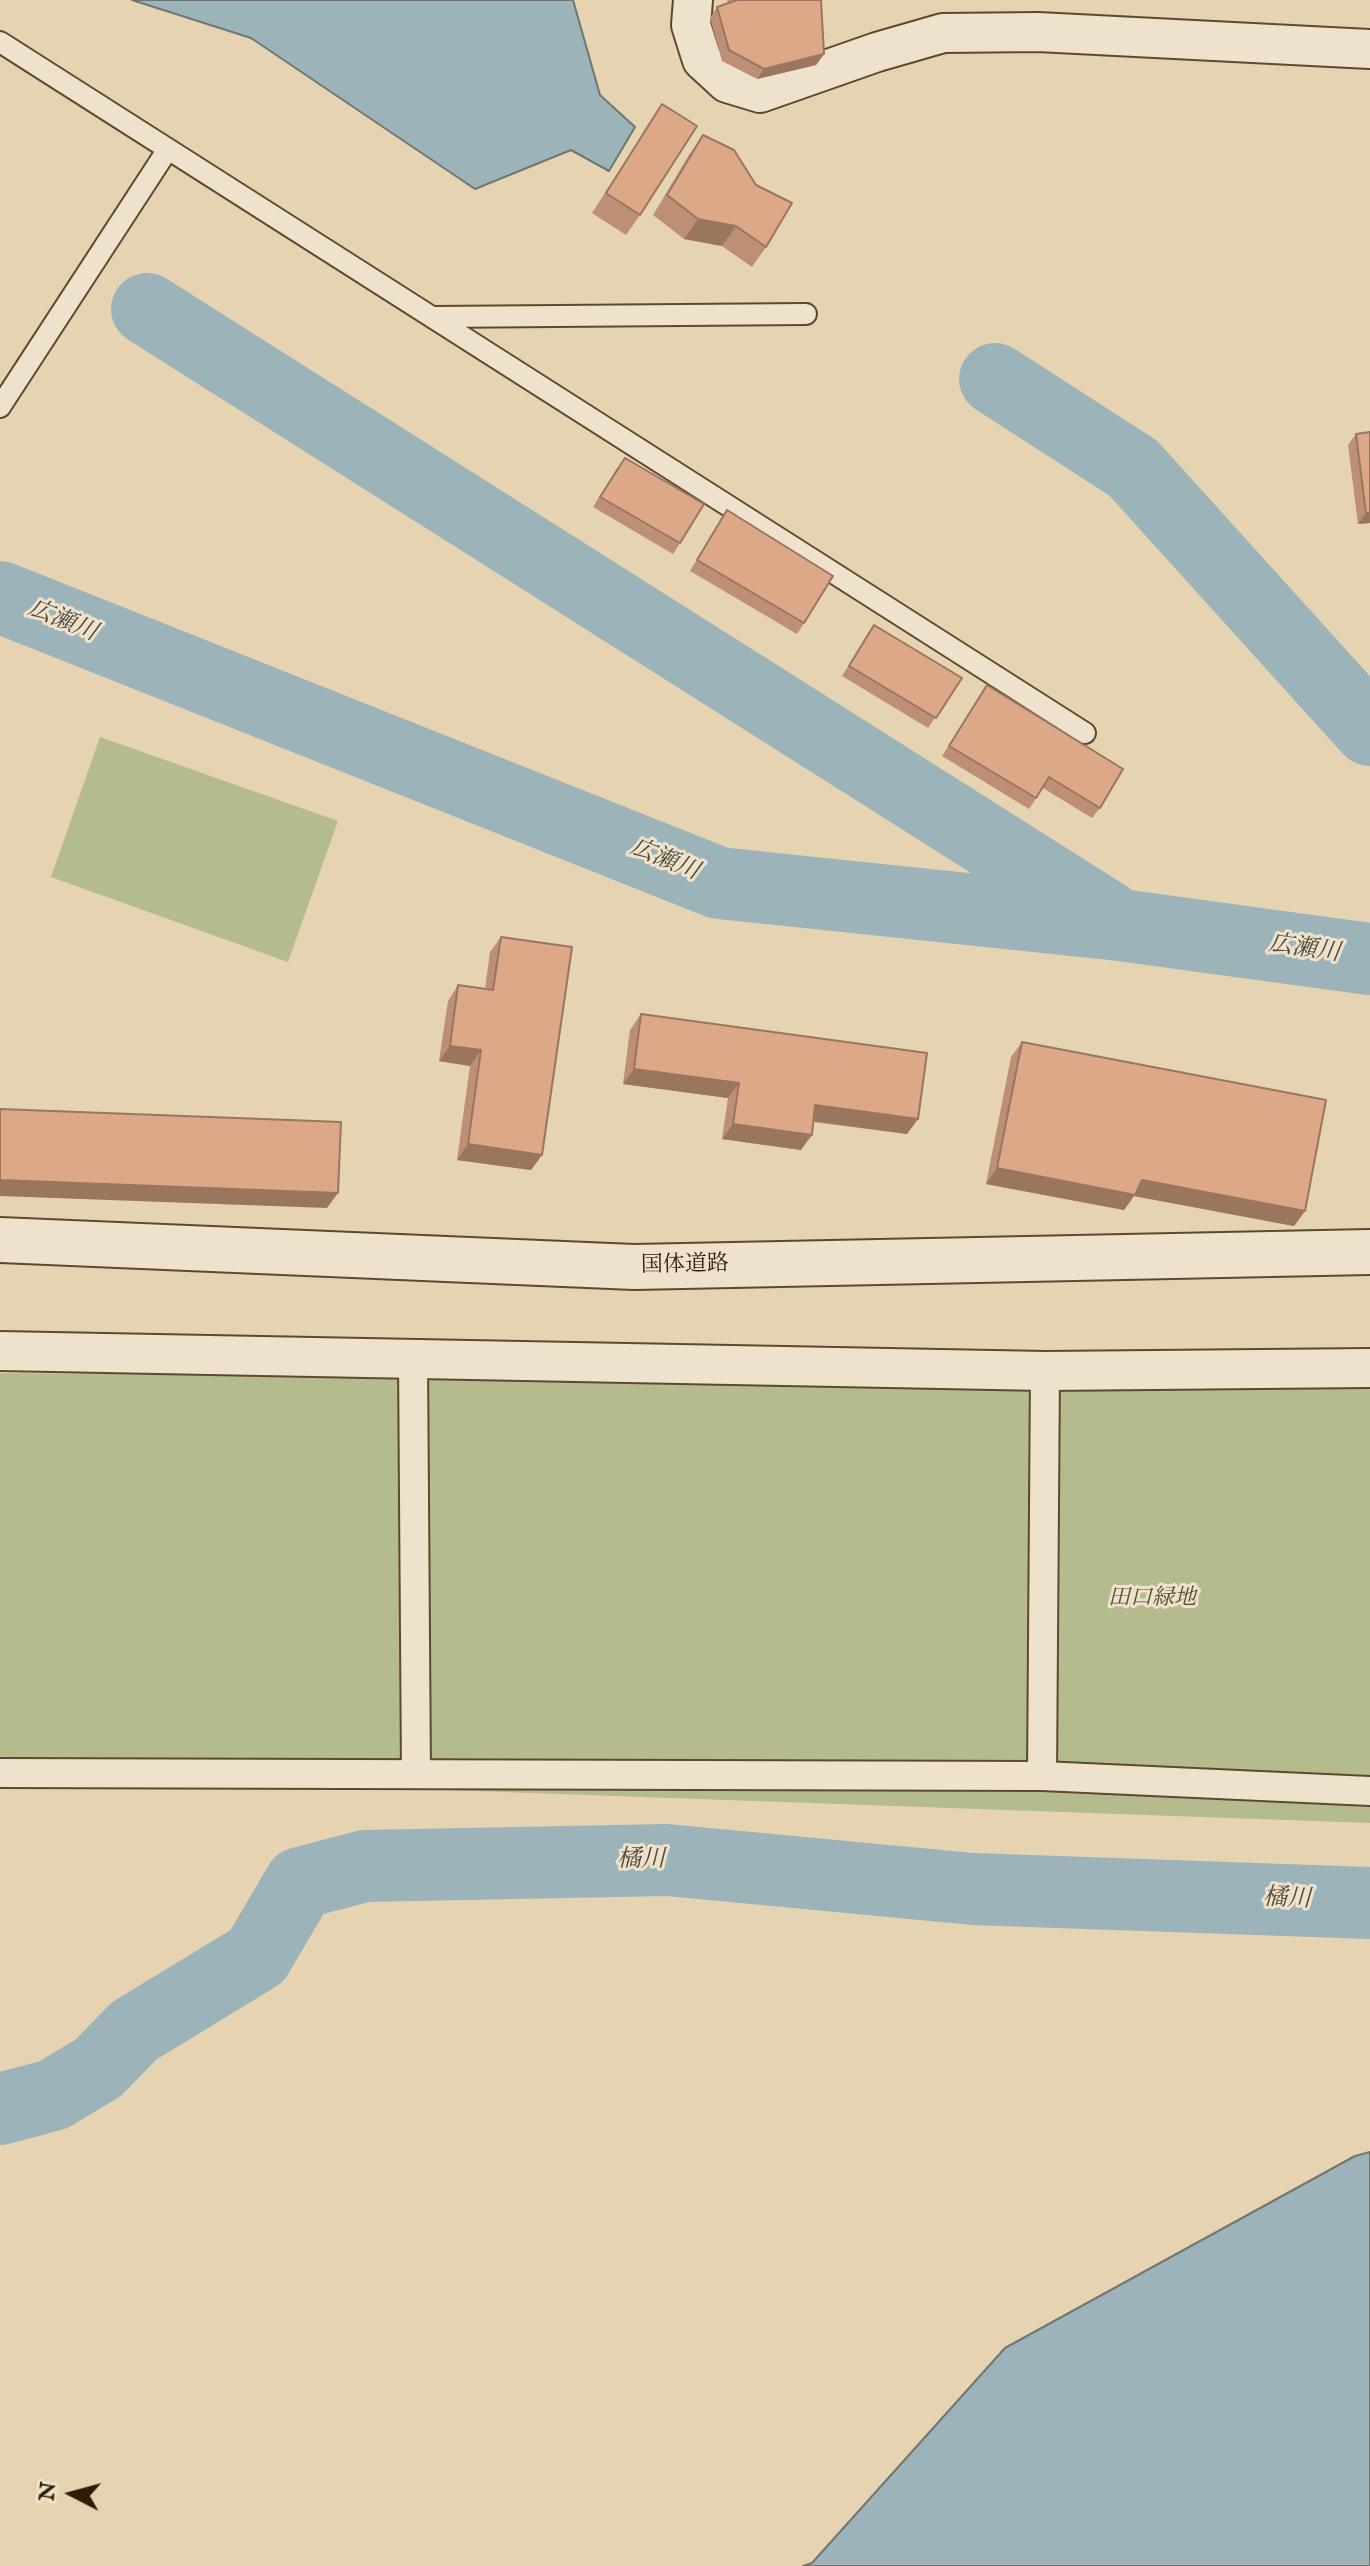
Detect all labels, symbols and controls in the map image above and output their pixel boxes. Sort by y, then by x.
water label: 広瀬川 [23,595,101,649]
water label: 広瀬川 [625,834,703,888]
water label: 広瀬川 [1266,931,1342,969]
street label: 国体道路 [641,1252,729,1280]
park label: 田口緑地 [1108,1586,1196,1612]
water label: 橘川 [617,1847,665,1875]
water label: 橘川 [1263,1885,1311,1915]
north arrow [32,2454,112,2534]
text: N [33,2481,63,2502]

